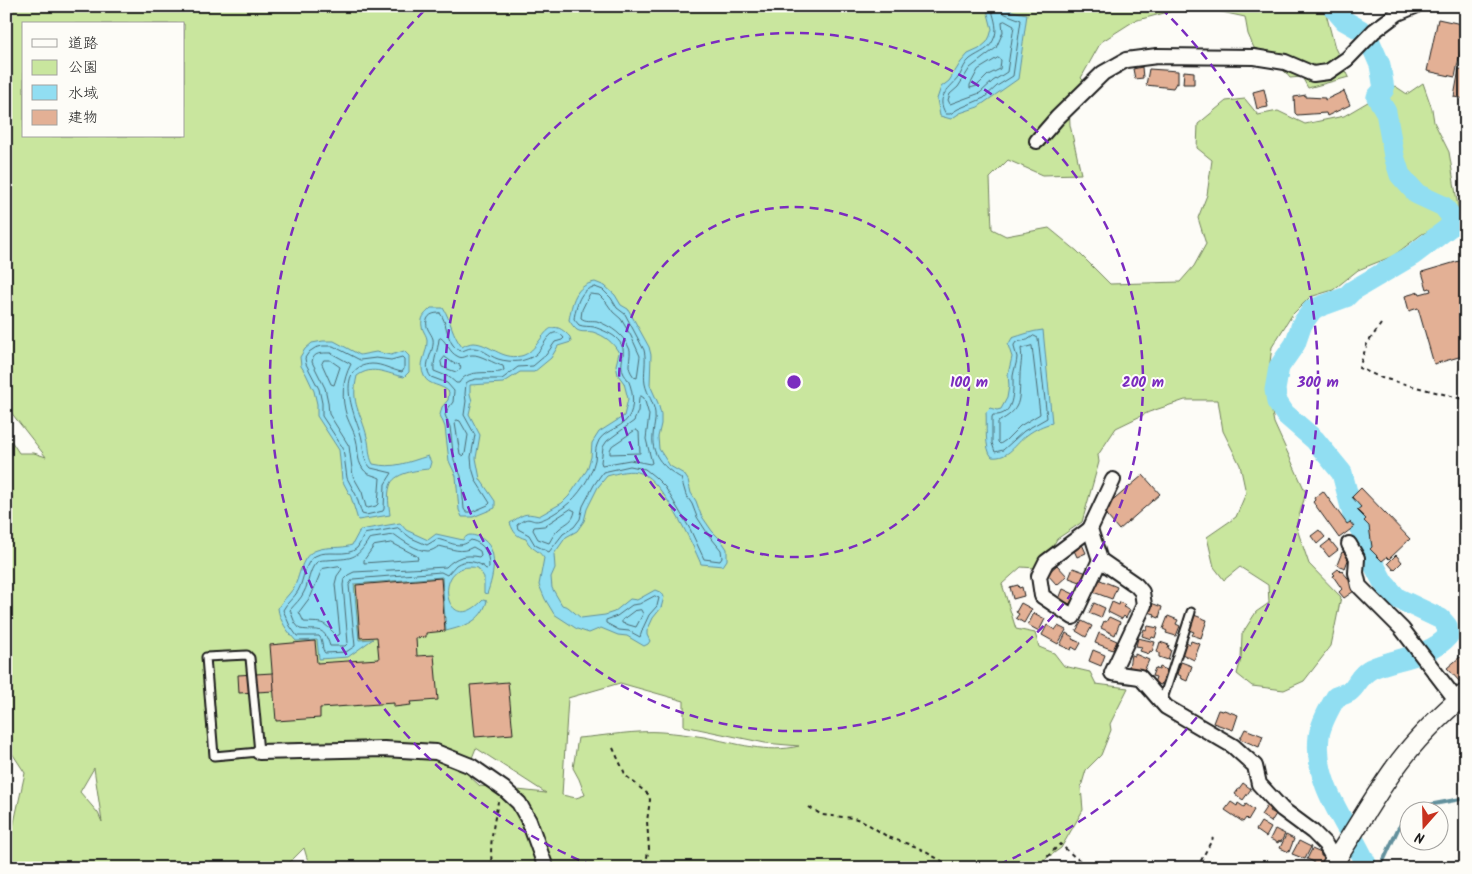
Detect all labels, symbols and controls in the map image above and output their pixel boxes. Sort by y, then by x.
legend [22,22,185,138]
text: 道路 [68,32,98,56]
text: 公園 [68,56,98,80]
text: 水域 [68,82,98,106]
text: 建物 [68,106,98,130]
text: 100 m [950,371,988,395]
text: 200 m [1122,371,1164,395]
text: 300 m [1296,371,1339,395]
centre of rings [785,373,803,391]
north arrow [1400,802,1450,852]
text: N [1412,825,1428,849]

